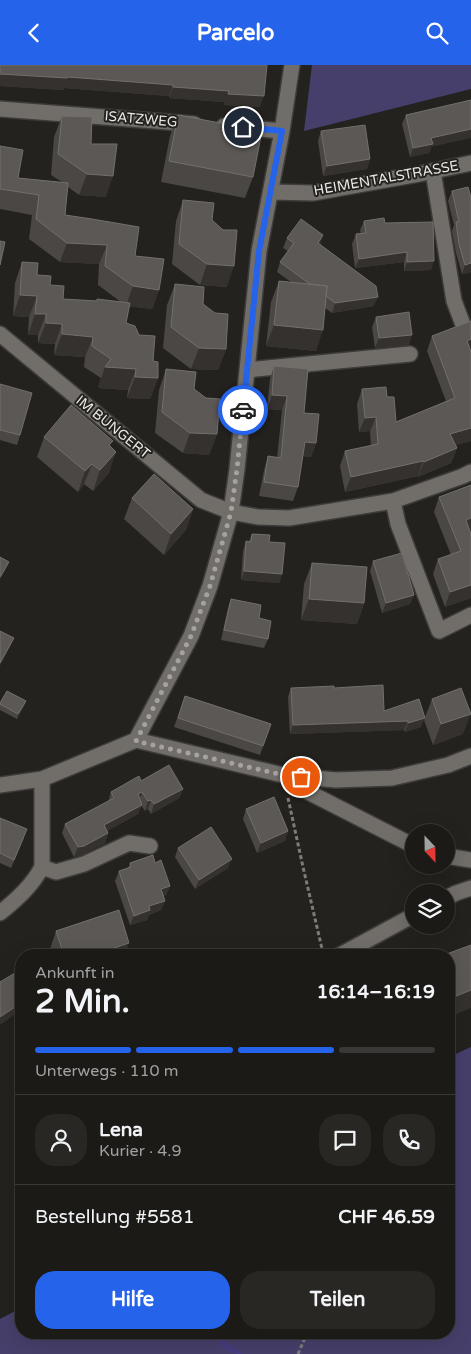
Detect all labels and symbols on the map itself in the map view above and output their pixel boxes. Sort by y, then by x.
pin [222,106,264,148]
street label: ISATZWEG [104,107,178,131]
street label: HEIMENTALSTRASSE [312,157,460,199]
courier [218,385,268,435]
street label: IM BUNGERT [72,392,154,462]
pin [280,756,322,798]
north arrow [405,824,455,874]

